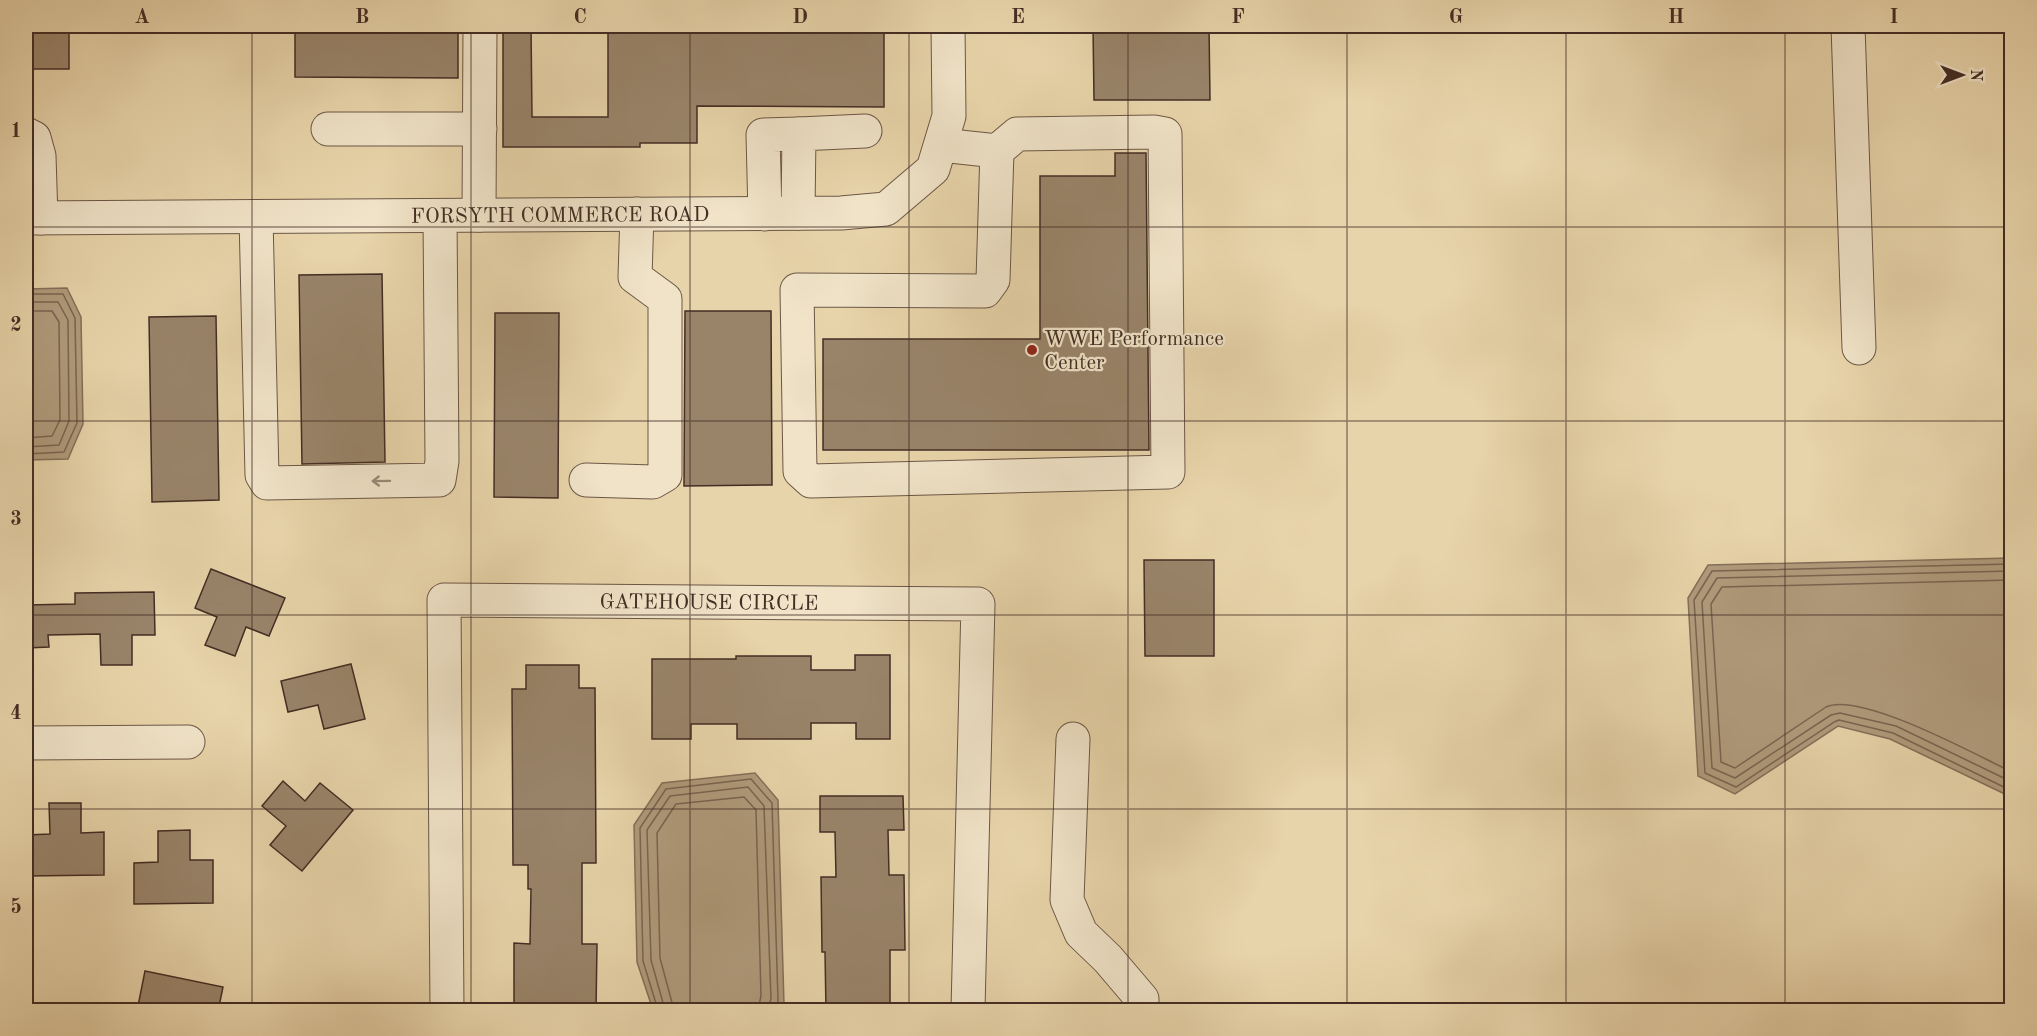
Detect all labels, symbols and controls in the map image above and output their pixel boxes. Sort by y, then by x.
text: A [134,8,150,28]
text: B [355,8,369,28]
text: C [573,8,587,28]
text: D [792,8,808,28]
text: E [1011,8,1025,28]
text: F [1231,8,1245,28]
text: G [1449,8,1463,28]
text: H [1668,8,1684,28]
text: I [1890,8,1898,28]
north arrow [1932,45,1992,105]
text: N [1967,69,1983,82]
text: 1 [10,122,22,142]
street label: FORSYTH COMMERCE ROAD [411,205,709,228]
text: 2 [10,316,22,336]
place label: WWE Performance Center [1044,329,1224,374]
marker: WWE Performance Center [1025,343,1039,357]
one-way arrow [371,475,391,486]
text: 3 [10,510,22,530]
street label: GATEHOUSE CIRCLE [600,592,818,615]
text: 4 [10,704,22,724]
text: 5 [10,897,22,918]

